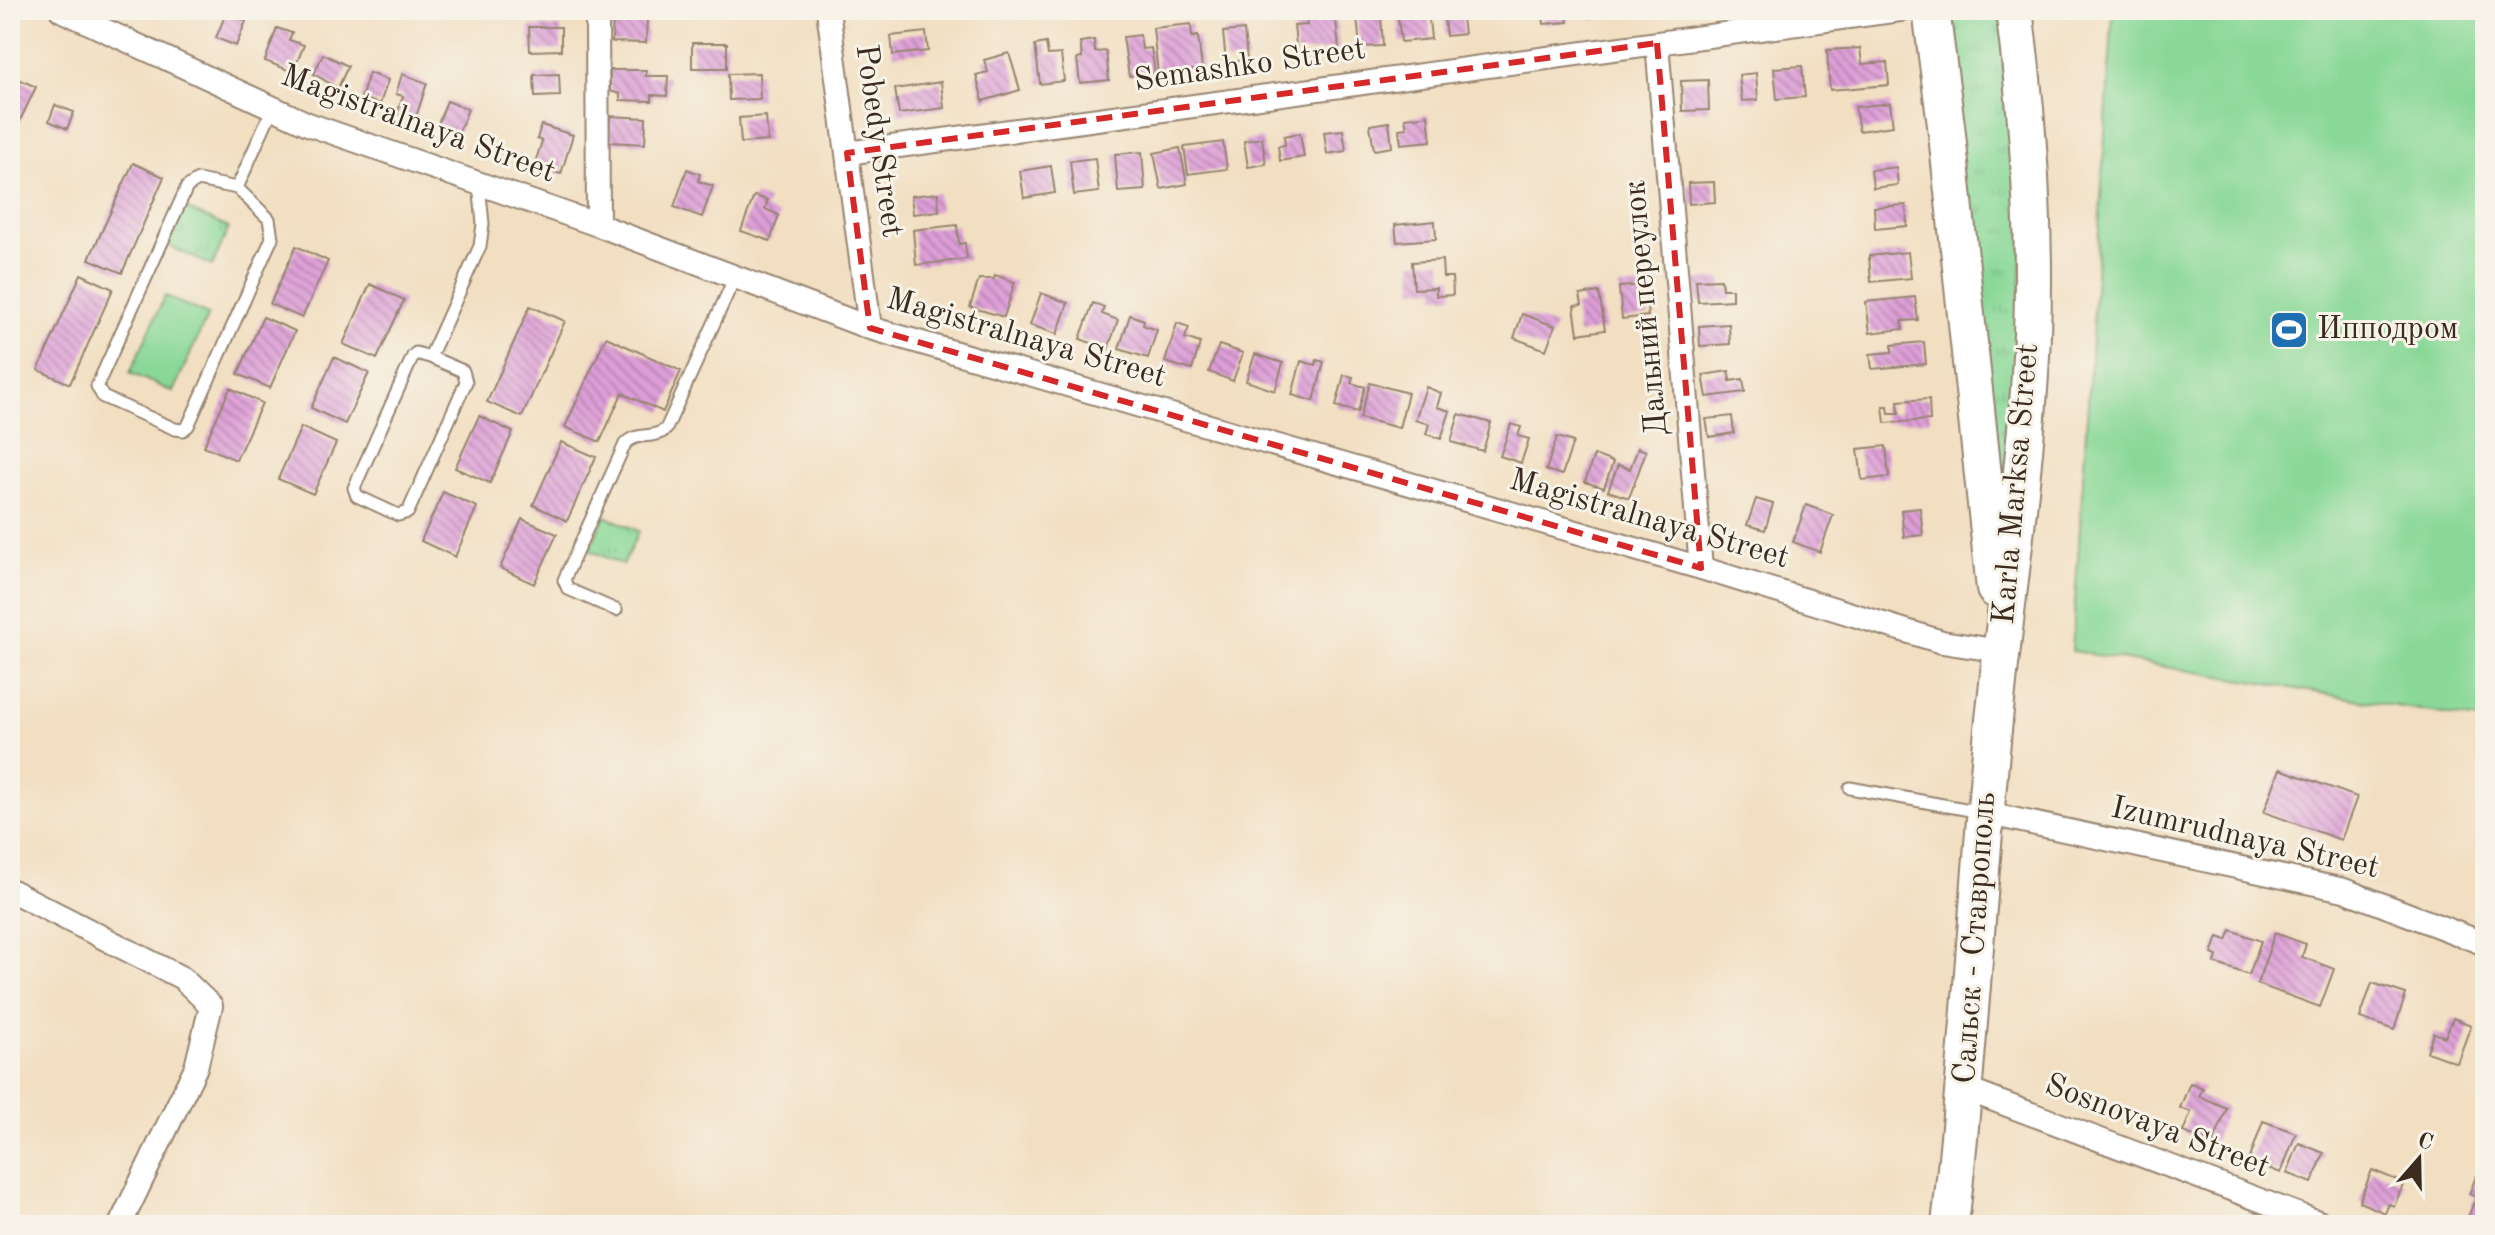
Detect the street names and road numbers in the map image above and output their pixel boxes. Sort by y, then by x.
street label: Semashko Street [1132,34,1368,98]
street label: Pobedy Street [849,42,907,240]
street label: Magistralnaya Street [277,60,559,190]
street label: Дальний переулок [1620,179,1674,437]
street label: Magistralnaya Street [883,284,1169,394]
street label: Karla Marksa Street [1989,342,2045,626]
street label: Magistralnaya Street [1506,465,1792,575]
street label: Сальск - Ставрополь [1950,791,2002,1085]
street label: Izumrudnaya Street [2108,793,2382,885]
street label: Sosnovaya Street [2040,1069,2274,1185]

